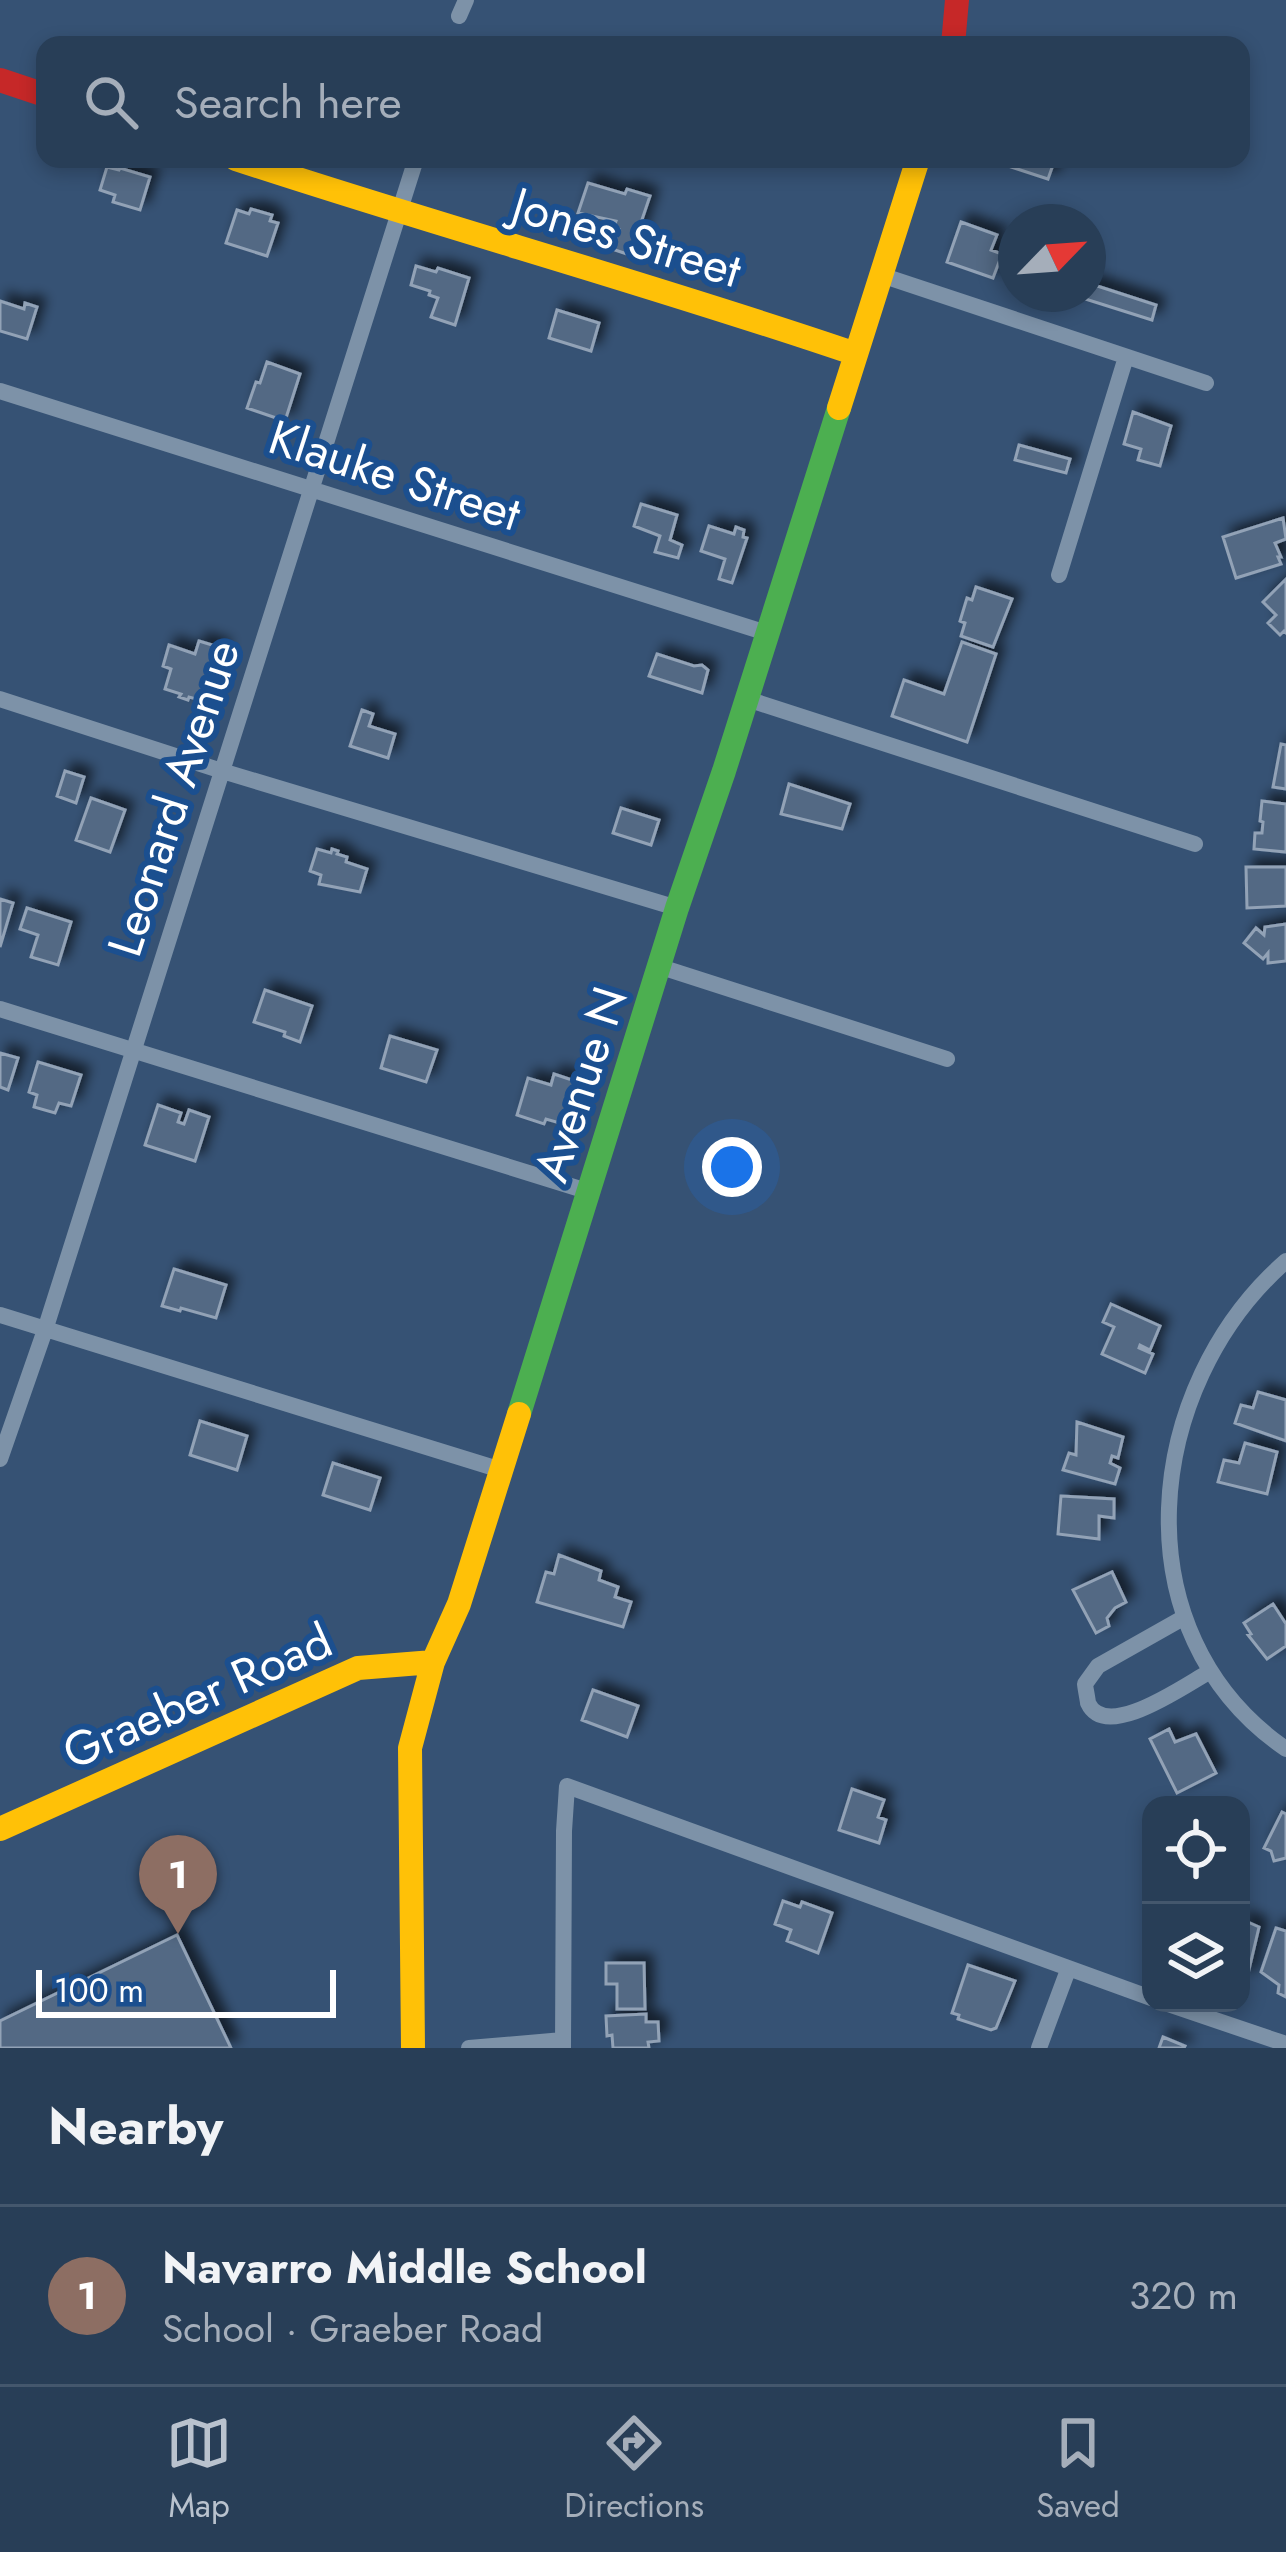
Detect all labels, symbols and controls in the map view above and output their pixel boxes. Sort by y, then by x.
search box [36,36,1250,168]
icon: search [78,69,144,135]
text: Search here [174,70,402,135]
street label: Jones Street [498,168,750,305]
north arrow [998,204,1106,312]
street label: Klauke Street [260,402,530,549]
street label: Leonard Avenue [90,631,257,965]
street label: Avenue N [517,978,644,1190]
your location [702,1137,762,1197]
street label: Graeber Road [52,1606,343,1787]
map controls [1142,1796,1250,2012]
button: locate [1142,1796,1250,1904]
pin: 1 [139,1835,217,1934]
button: layers [1142,1904,1250,2012]
scale bar [36,1964,336,2017]
text: 100 m [54,1967,144,2014]
text: Nearby [48,2089,223,2163]
text: Navarro Middle School [162,2235,647,2300]
text: 1 [77,2267,97,2324]
text: 320 m [1129,2267,1238,2324]
text: School · Graeber Road [162,2300,543,2357]
tab: Map [166,2410,232,2529]
tab: Directions [564,2410,704,2529]
tab: Saved [1036,2410,1120,2529]

